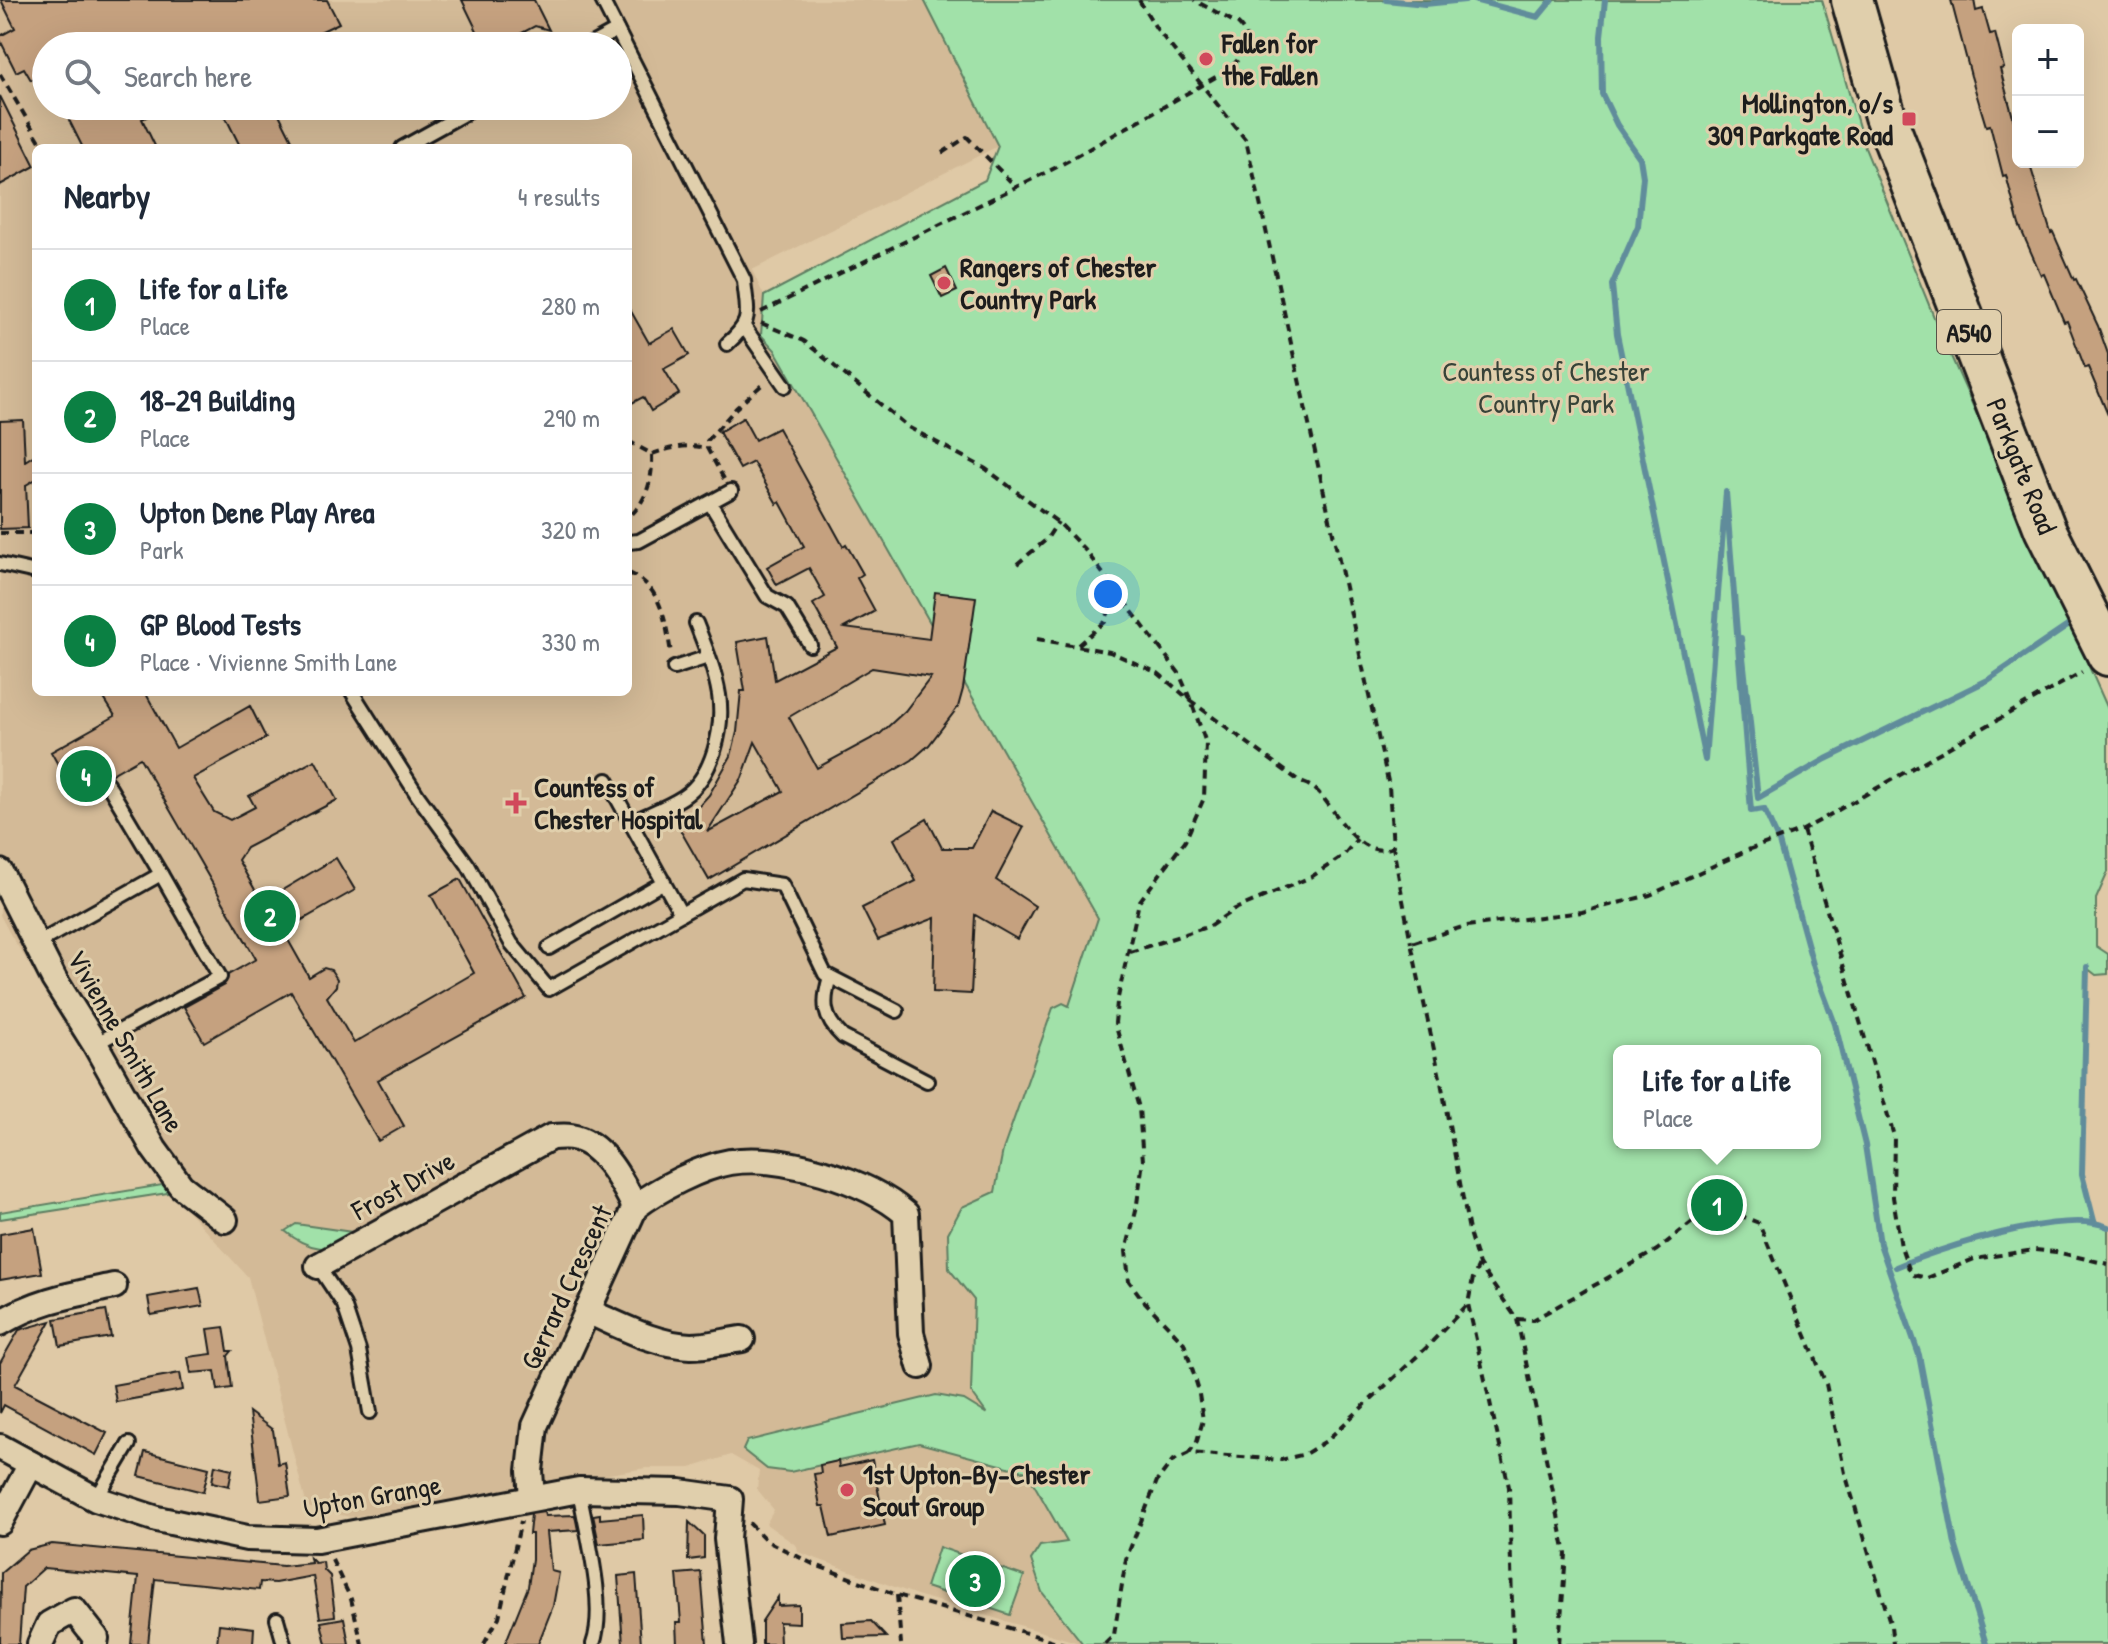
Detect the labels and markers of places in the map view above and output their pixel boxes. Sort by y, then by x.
place label: Fallen for the Fallen [1221,24,1318,94]
marker: Fallen for the Fallen [1197,50,1215,68]
place label: Mollington, o/s 309 Parkgate Road [1708,84,1893,155]
marker: Mollington, o/s 309 Parkgate Road [1900,110,1918,128]
place label: Rangers of Chester Country Park [960,248,1157,319]
marker: Rangers of Chester Country Park [935,274,953,292]
pin: 4 [60,746,112,806]
place label: Countess of Chester Hospital [534,768,703,839]
marker: Countess of Chester Hospital [505,792,527,814]
pin: 2 [244,886,296,946]
pin: 1 [1691,1175,1743,1235]
place label: 1st Upton-By-Chester Scout Group [863,1455,1090,1526]
marker: 1st Upton-By-Chester Scout Group [838,1481,856,1499]
pin: 3 [949,1551,1001,1611]

